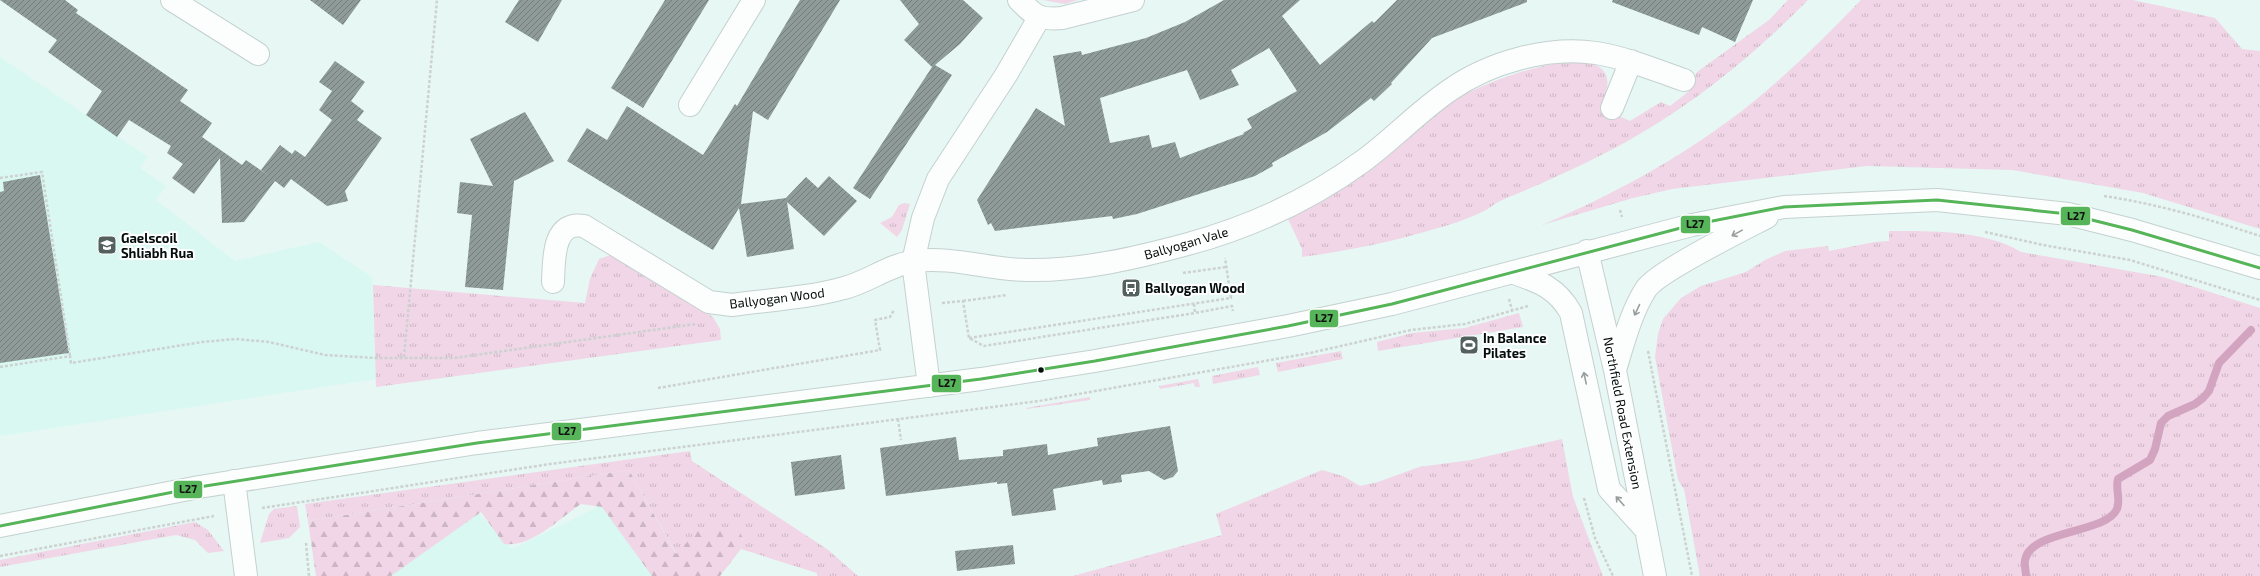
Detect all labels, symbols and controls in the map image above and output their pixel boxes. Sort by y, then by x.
line badge: L27 [2060,206,2091,226]
text: L27 [2067,209,2085,222]
line badge: L27 [1680,215,1711,234]
text: L27 [1686,217,1704,230]
street label: Ballyogan Vale [1142,223,1230,263]
place label: Gaelscoil Shliabh Rua [121,230,194,261]
one-way arrow [1731,230,1743,237]
school or university icon: Gaelscoil Shliabh Rua [96,234,118,256]
bus stop icon: Ballyogan Wood [1120,277,1142,299]
place label: Ballyogan Wood [1145,280,1245,296]
street label: Ballyogan Wood [729,284,825,312]
one-way arrow [1633,303,1640,315]
line badge: L27 [1309,309,1339,328]
text: L27 [1315,311,1333,324]
place label: In Balance Pilates [1483,330,1547,361]
sports icon: In Balance Pilates [1458,334,1480,356]
street label: Northfield Road Extension [1600,336,1646,490]
unlabelled marker [1036,365,1046,375]
one-way arrow [1580,372,1588,385]
line badge: L27 [931,374,962,393]
text: L27 [938,376,956,389]
line badge: L27 [551,422,582,441]
text: L27 [558,424,576,437]
line badge: L27 [173,480,203,499]
text: L27 [179,482,197,495]
one-way arrow [1615,496,1624,506]

